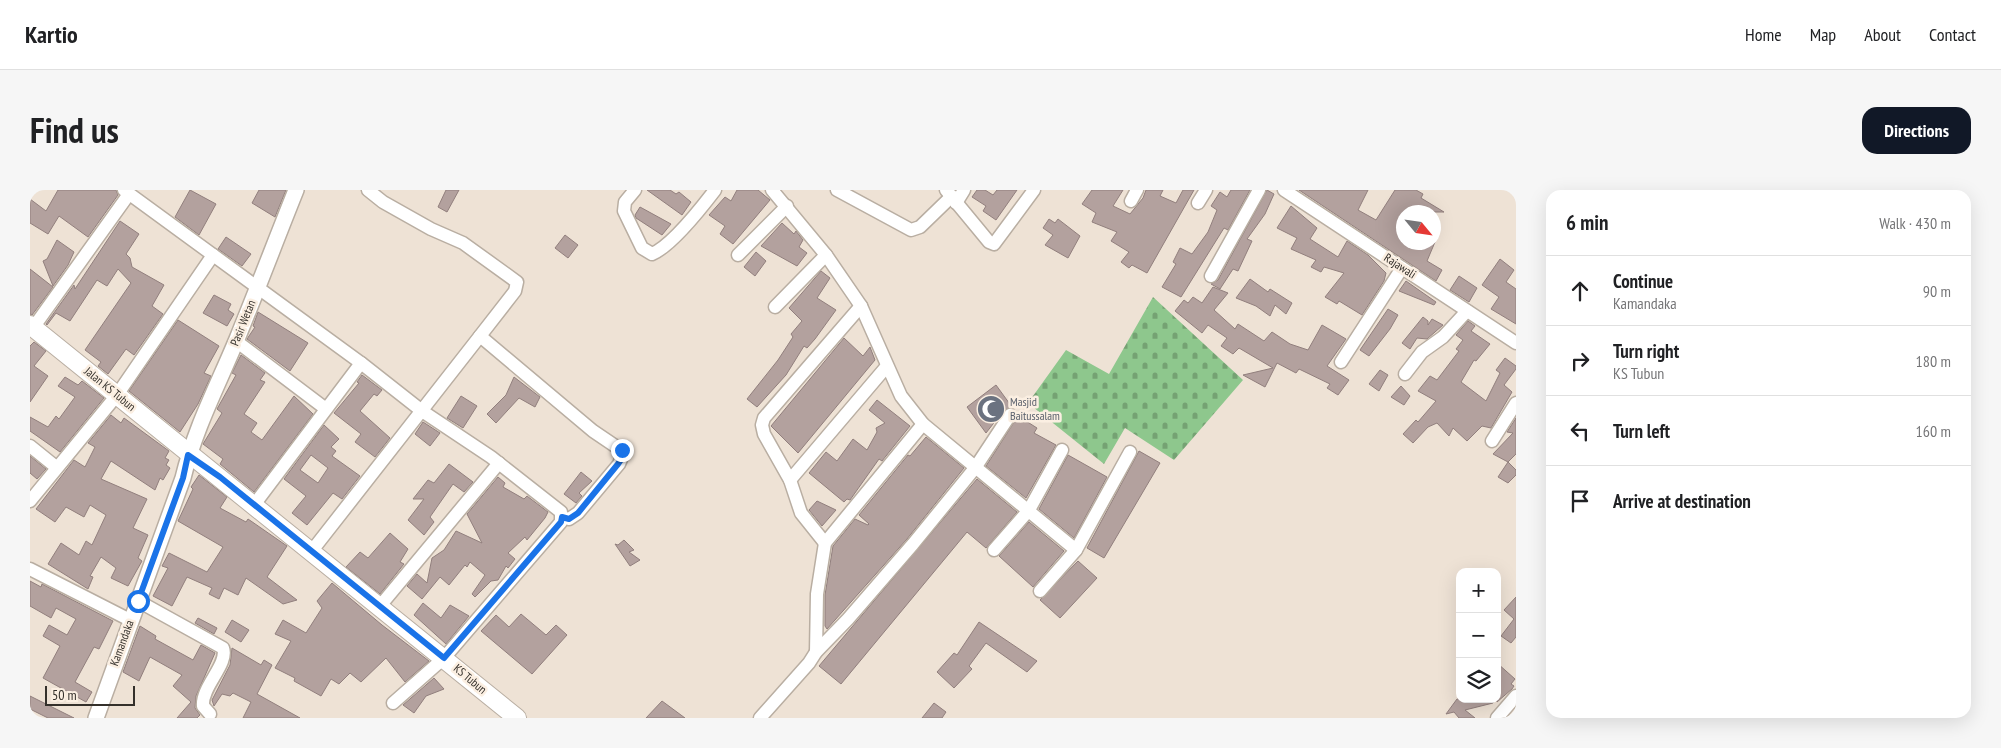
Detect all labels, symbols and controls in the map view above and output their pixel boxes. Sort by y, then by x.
text: Kartio [25,19,78,50]
text: Home [1745,23,1782,46]
text: Map [1810,23,1836,46]
text: About [1864,23,1901,46]
text: Contact [1929,23,1976,46]
text: Find us [30,107,119,153]
button: Directions [1862,107,1971,154]
north arrow [1396,205,1441,250]
text: 6 min [1566,209,1608,236]
text: Walk · 430 m [1879,213,1951,233]
street label: Rajawali [1381,250,1419,281]
text: Continue [1613,269,1673,293]
icon: ahead [1566,277,1594,305]
text: 90 m [1923,281,1951,301]
text: Kamandaka [1613,293,1677,313]
street label: Pasir Wetan [227,298,259,348]
text: Turn right [1613,339,1679,363]
icon: right [1566,347,1594,375]
text: 180 m [1916,351,1951,371]
street label: Jalan KS Tubun [81,363,139,414]
text: KS Tubun [1613,363,1664,383]
mosque icon: Masjid Baitussalam [976,394,1006,424]
place label: Masjid Baitussalam [1010,394,1060,423]
icon: left [1566,417,1594,445]
text: Turn left [1613,419,1670,443]
text: 160 m [1916,421,1951,441]
route end [611,439,634,462]
icon: arrive [1566,487,1594,515]
text: Arrive at destination [1613,489,1751,513]
map controls [1456,568,1501,703]
button: + [1456,568,1501,613]
route start [127,590,150,613]
button: − [1456,613,1501,658]
street label: Kamandaka [106,618,137,668]
button: layers [1456,658,1501,703]
street label: KS Tubun [451,660,490,697]
scale bar [45,683,135,706]
text: 50 m [52,686,77,704]

